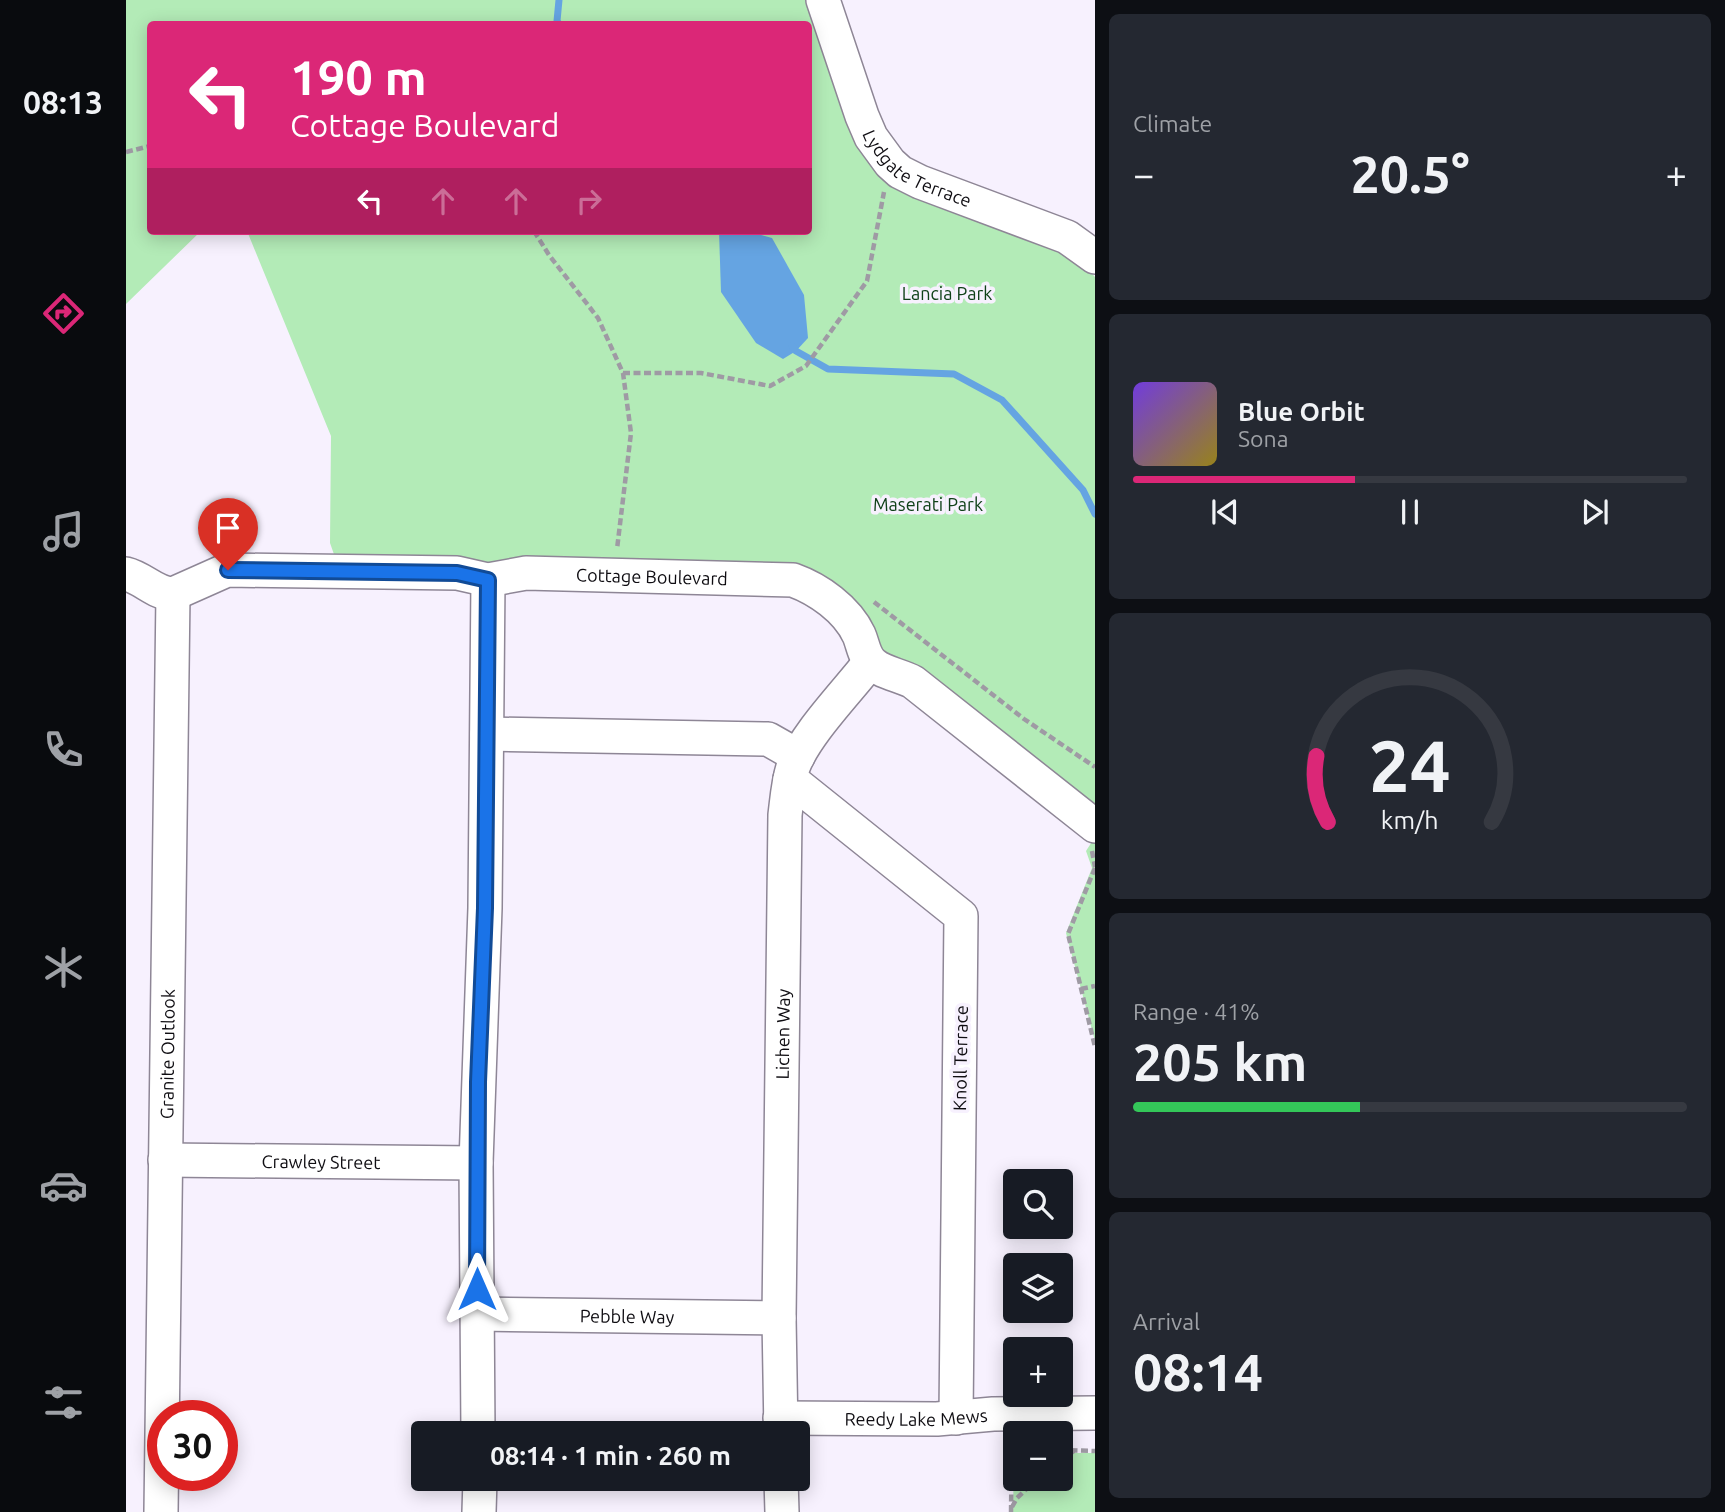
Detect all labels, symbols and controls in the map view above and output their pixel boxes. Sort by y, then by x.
icon: left [175,49,266,140]
text: 190 m [290,49,427,104]
text: 08:13 [23,84,103,120]
text: Cottage Boulevard [290,107,559,143]
text: Climate [1133,111,1212,136]
street label: Lydgate Terrace [859,127,974,210]
text: 20.5° [1350,145,1470,203]
text: − [1133,153,1154,195]
text: + [1666,153,1687,195]
icon: left [351,182,389,220]
icon: ahead [424,182,462,220]
icon: ahead [497,182,535,220]
icon: right [570,182,608,220]
park label: Lancia Park [902,283,992,303]
icon: directions [39,289,88,338]
text: Blue Orbit [1238,397,1365,426]
text: Sona [1238,426,1288,451]
icon: previous [1206,493,1244,531]
icon: pause [1391,493,1429,531]
icon: next [1576,493,1614,531]
park label: Maserati Park [873,494,983,514]
pin [198,498,258,570]
icon: music [39,507,88,556]
icon: arrive [209,509,247,547]
street label: Cottage Boulevard [576,564,728,588]
text: 24 [1369,724,1451,806]
icon: phone [39,725,88,774]
text: km/h [1381,806,1439,834]
icon: climate [39,943,88,992]
street label: Lichen Way [772,988,793,1080]
street label: Granite Outlook [156,989,178,1119]
text: Range · 41% [1133,999,1260,1024]
street label: Knoll Terrace [949,1005,971,1111]
text: 205 km [1133,1033,1307,1091]
street label: Crawley Street [261,1151,380,1172]
icon: car [39,1161,88,1210]
map controls [1003,1169,1073,1491]
button: search [1003,1169,1073,1239]
position arrow [440,1252,514,1326]
button: layers [1003,1253,1073,1323]
street label: Pebble Way [580,1305,675,1327]
text: Arrival [1133,1309,1200,1334]
button: + [1003,1337,1073,1407]
text: 08:14 [1133,1343,1263,1401]
icon: filters [39,1378,88,1427]
speed limit sign: 30 [147,1400,238,1491]
street label: Reedy Lake Mews [844,1405,988,1429]
button: − [1003,1421,1073,1491]
text: 08:14 · 1 min · 260 m [490,1441,731,1470]

